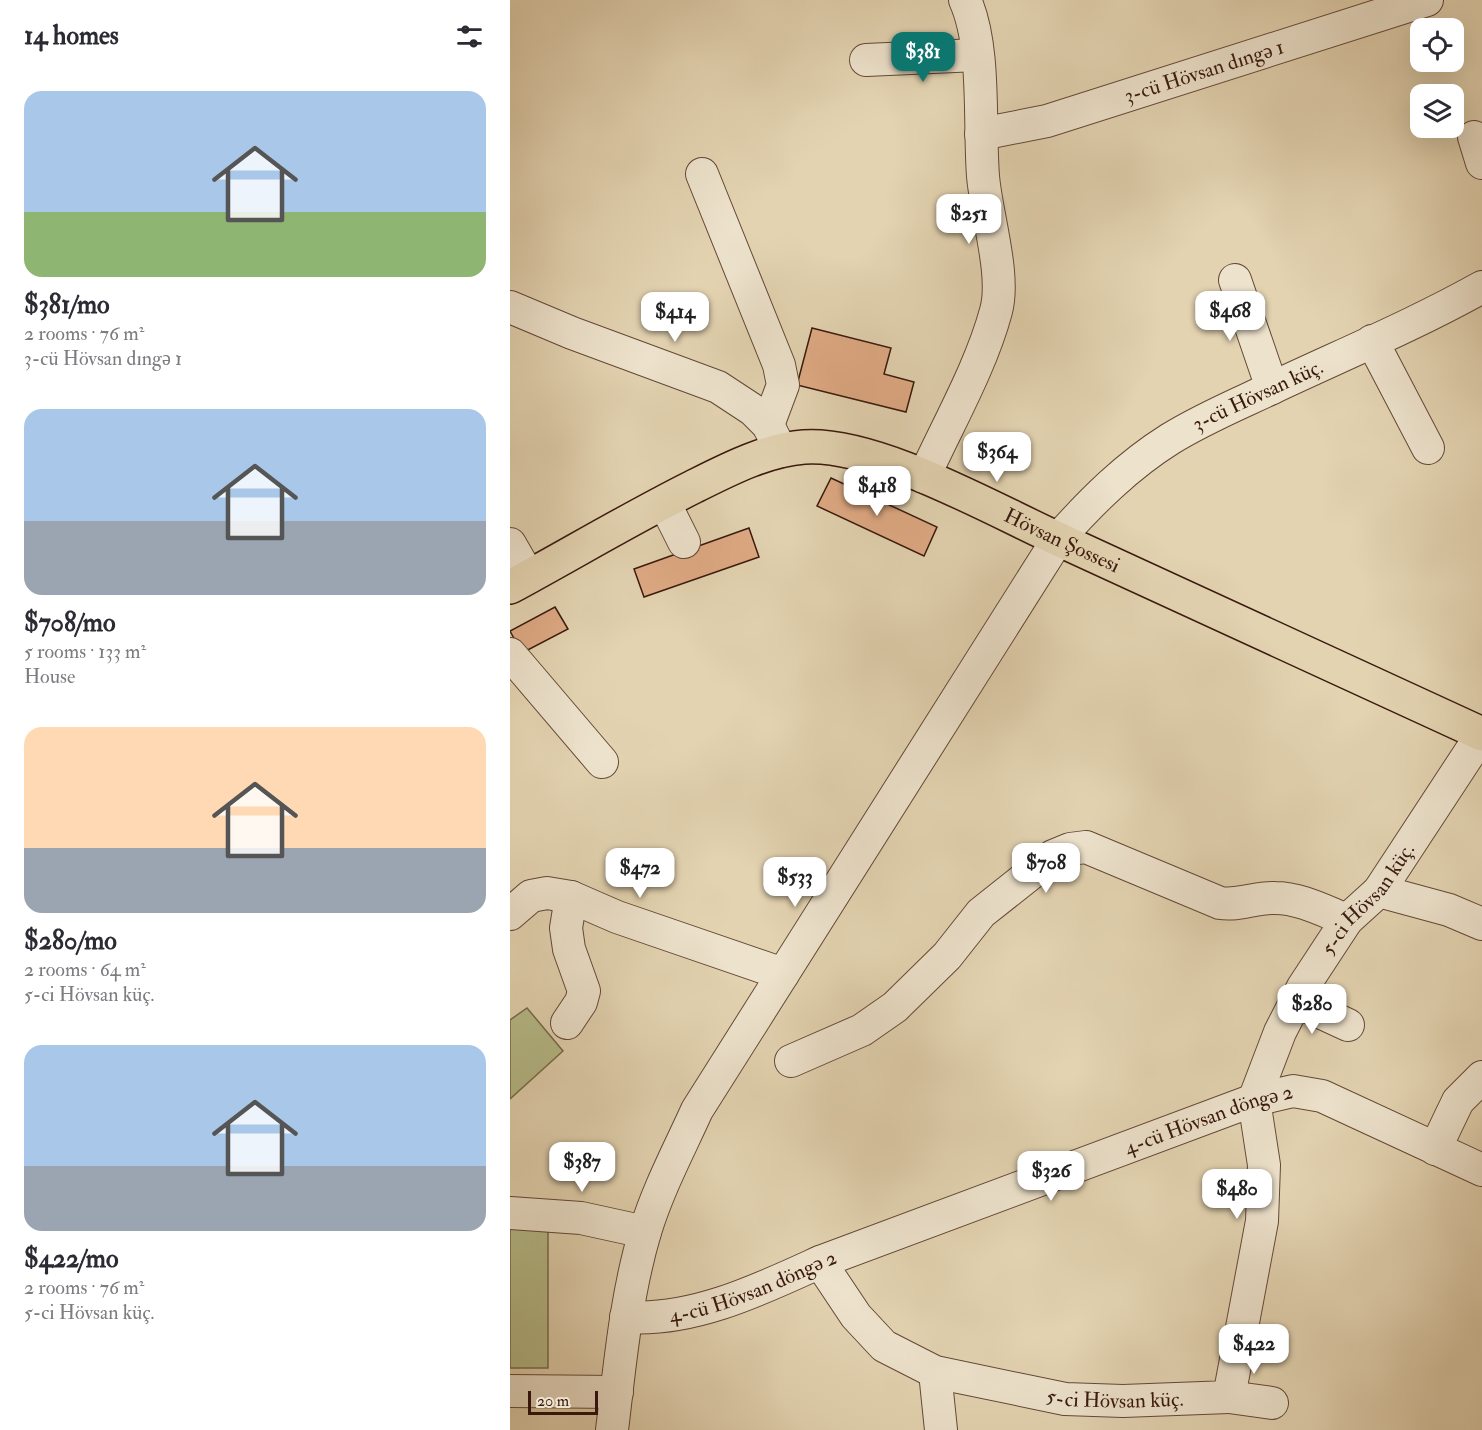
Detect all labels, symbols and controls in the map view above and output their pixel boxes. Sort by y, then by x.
map controls [1410,18,1464,138]
button: locate [1410,18,1464,72]
text: 14 homes [24,20,119,52]
icon: filters [453,20,486,53]
pin: $381 [887,32,959,83]
street label: 3-cü Hövsan dıngə 1 [1121,33,1287,109]
text: $381 [905,39,941,64]
button: layers [1410,84,1464,138]
icon: home [201,130,309,238]
pin: $251 [933,194,1005,245]
text: $251 [950,201,988,226]
text: $381/mo [24,289,110,321]
pin: $468 [1194,291,1266,342]
pin: $414 [639,292,711,343]
text: $468 [1209,298,1251,323]
text: $414 [655,299,695,324]
text: 2 rooms · 76 m² [24,321,144,346]
text: 3-cü Hövsan dıngə 1 [24,346,182,371]
street label: 3-cü Hövsan küç. [1188,353,1327,437]
pin: $364 [961,432,1033,483]
text: $364 [977,439,1017,464]
icon: home [201,448,309,556]
pin: $418 [841,466,913,517]
text: $418 [858,473,896,498]
street label: Hövsan Şossesi [1000,502,1125,579]
text: $708/mo [24,607,115,639]
text: 5 rooms · 133 m² [24,639,146,664]
text: House [24,664,75,689]
icon: home [201,766,309,874]
street label: 5-ci Hövsan küç. [1314,838,1420,960]
pin: $708 [1010,843,1082,894]
pin: $472 [604,848,676,899]
text: $708 [1026,850,1066,875]
text: $472 [620,855,660,880]
pin: $533 [759,857,831,908]
text: $533 [777,864,813,889]
text: $280/mo [24,925,117,957]
text: 2 rooms · 64 m² [24,957,146,982]
text: 5-ci Hövsan küç. [24,982,154,1007]
pin: $280 [1276,984,1348,1035]
text: $280 [1291,991,1333,1016]
street label: 4-cü Hövsan döngə 2 [1120,1078,1295,1161]
icon: home [201,1084,309,1192]
pin: $387 [546,1142,618,1193]
text: $387 [563,1149,601,1174]
pin: $326 [1015,1151,1087,1202]
text: $326 [1031,1158,1071,1183]
pin: $480 [1201,1169,1273,1220]
text: $480 [1216,1176,1258,1201]
text: $422/mo [24,1243,118,1275]
street label: 4-cü Hövsan döngə 2 [667,1244,840,1329]
text: 2 rooms · 76 m² [24,1275,144,1300]
text: 5-ci Hövsan küç. [24,1300,154,1325]
pin: $422 [1218,1324,1290,1375]
text: $422 [1233,1331,1275,1356]
street label: 5-ci Hövsan küç. [1044,1382,1184,1415]
scale bar [528,1388,598,1416]
text: 20 m [537,1391,569,1411]

